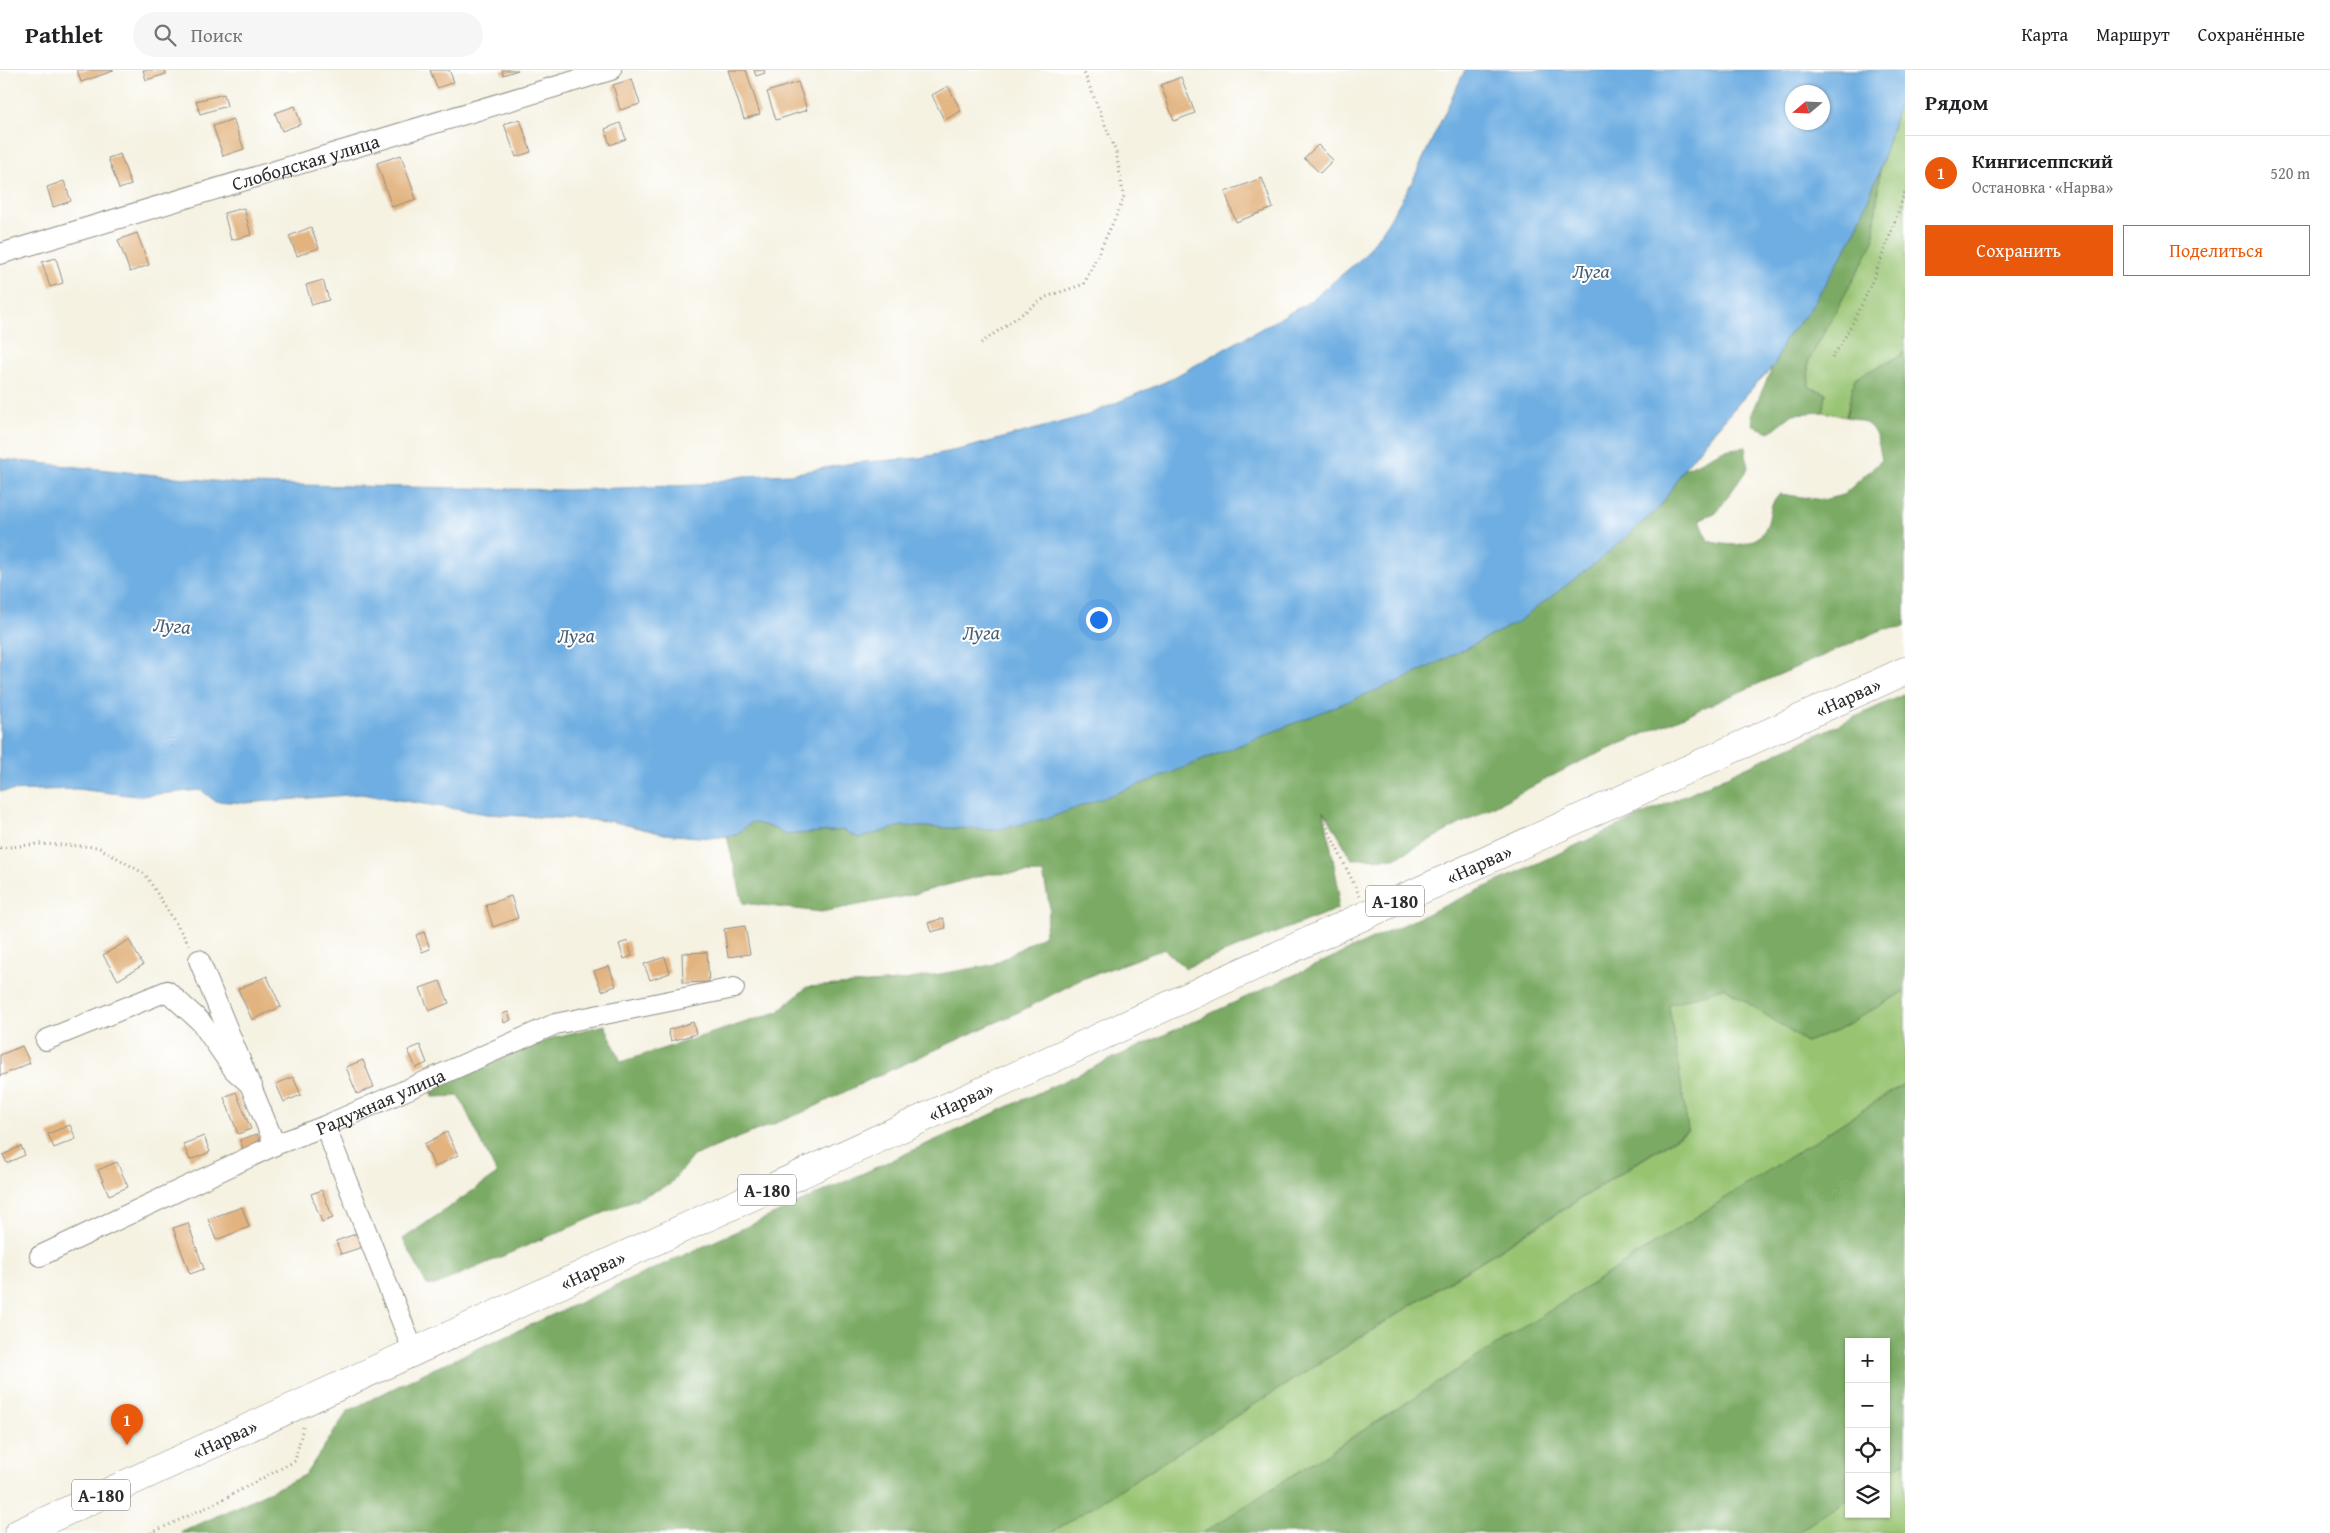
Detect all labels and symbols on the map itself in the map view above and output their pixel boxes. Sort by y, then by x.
north arrow [1785,85,1830,130]
street label: Слободская улица [228,127,383,197]
water label: Луга [1572,256,1611,285]
your location [1086,607,1112,633]
water label: Луга [152,609,192,641]
water label: Луга [962,617,1001,647]
water label: Луга [557,620,596,650]
street label: «Нарва» [1811,670,1885,724]
street label: «Нарва» [1442,837,1516,891]
road number: А-180 [1366,886,1424,916]
street label: Радужная улица [312,1061,449,1142]
street label: «Нарва» [923,1074,998,1128]
road number: А-180 [738,1174,796,1206]
street label: «Нарва» [555,1243,630,1297]
pin: 1 [111,1404,143,1445]
street label: «Нарва» [187,1412,262,1466]
road number: А-180 [72,1480,130,1510]

